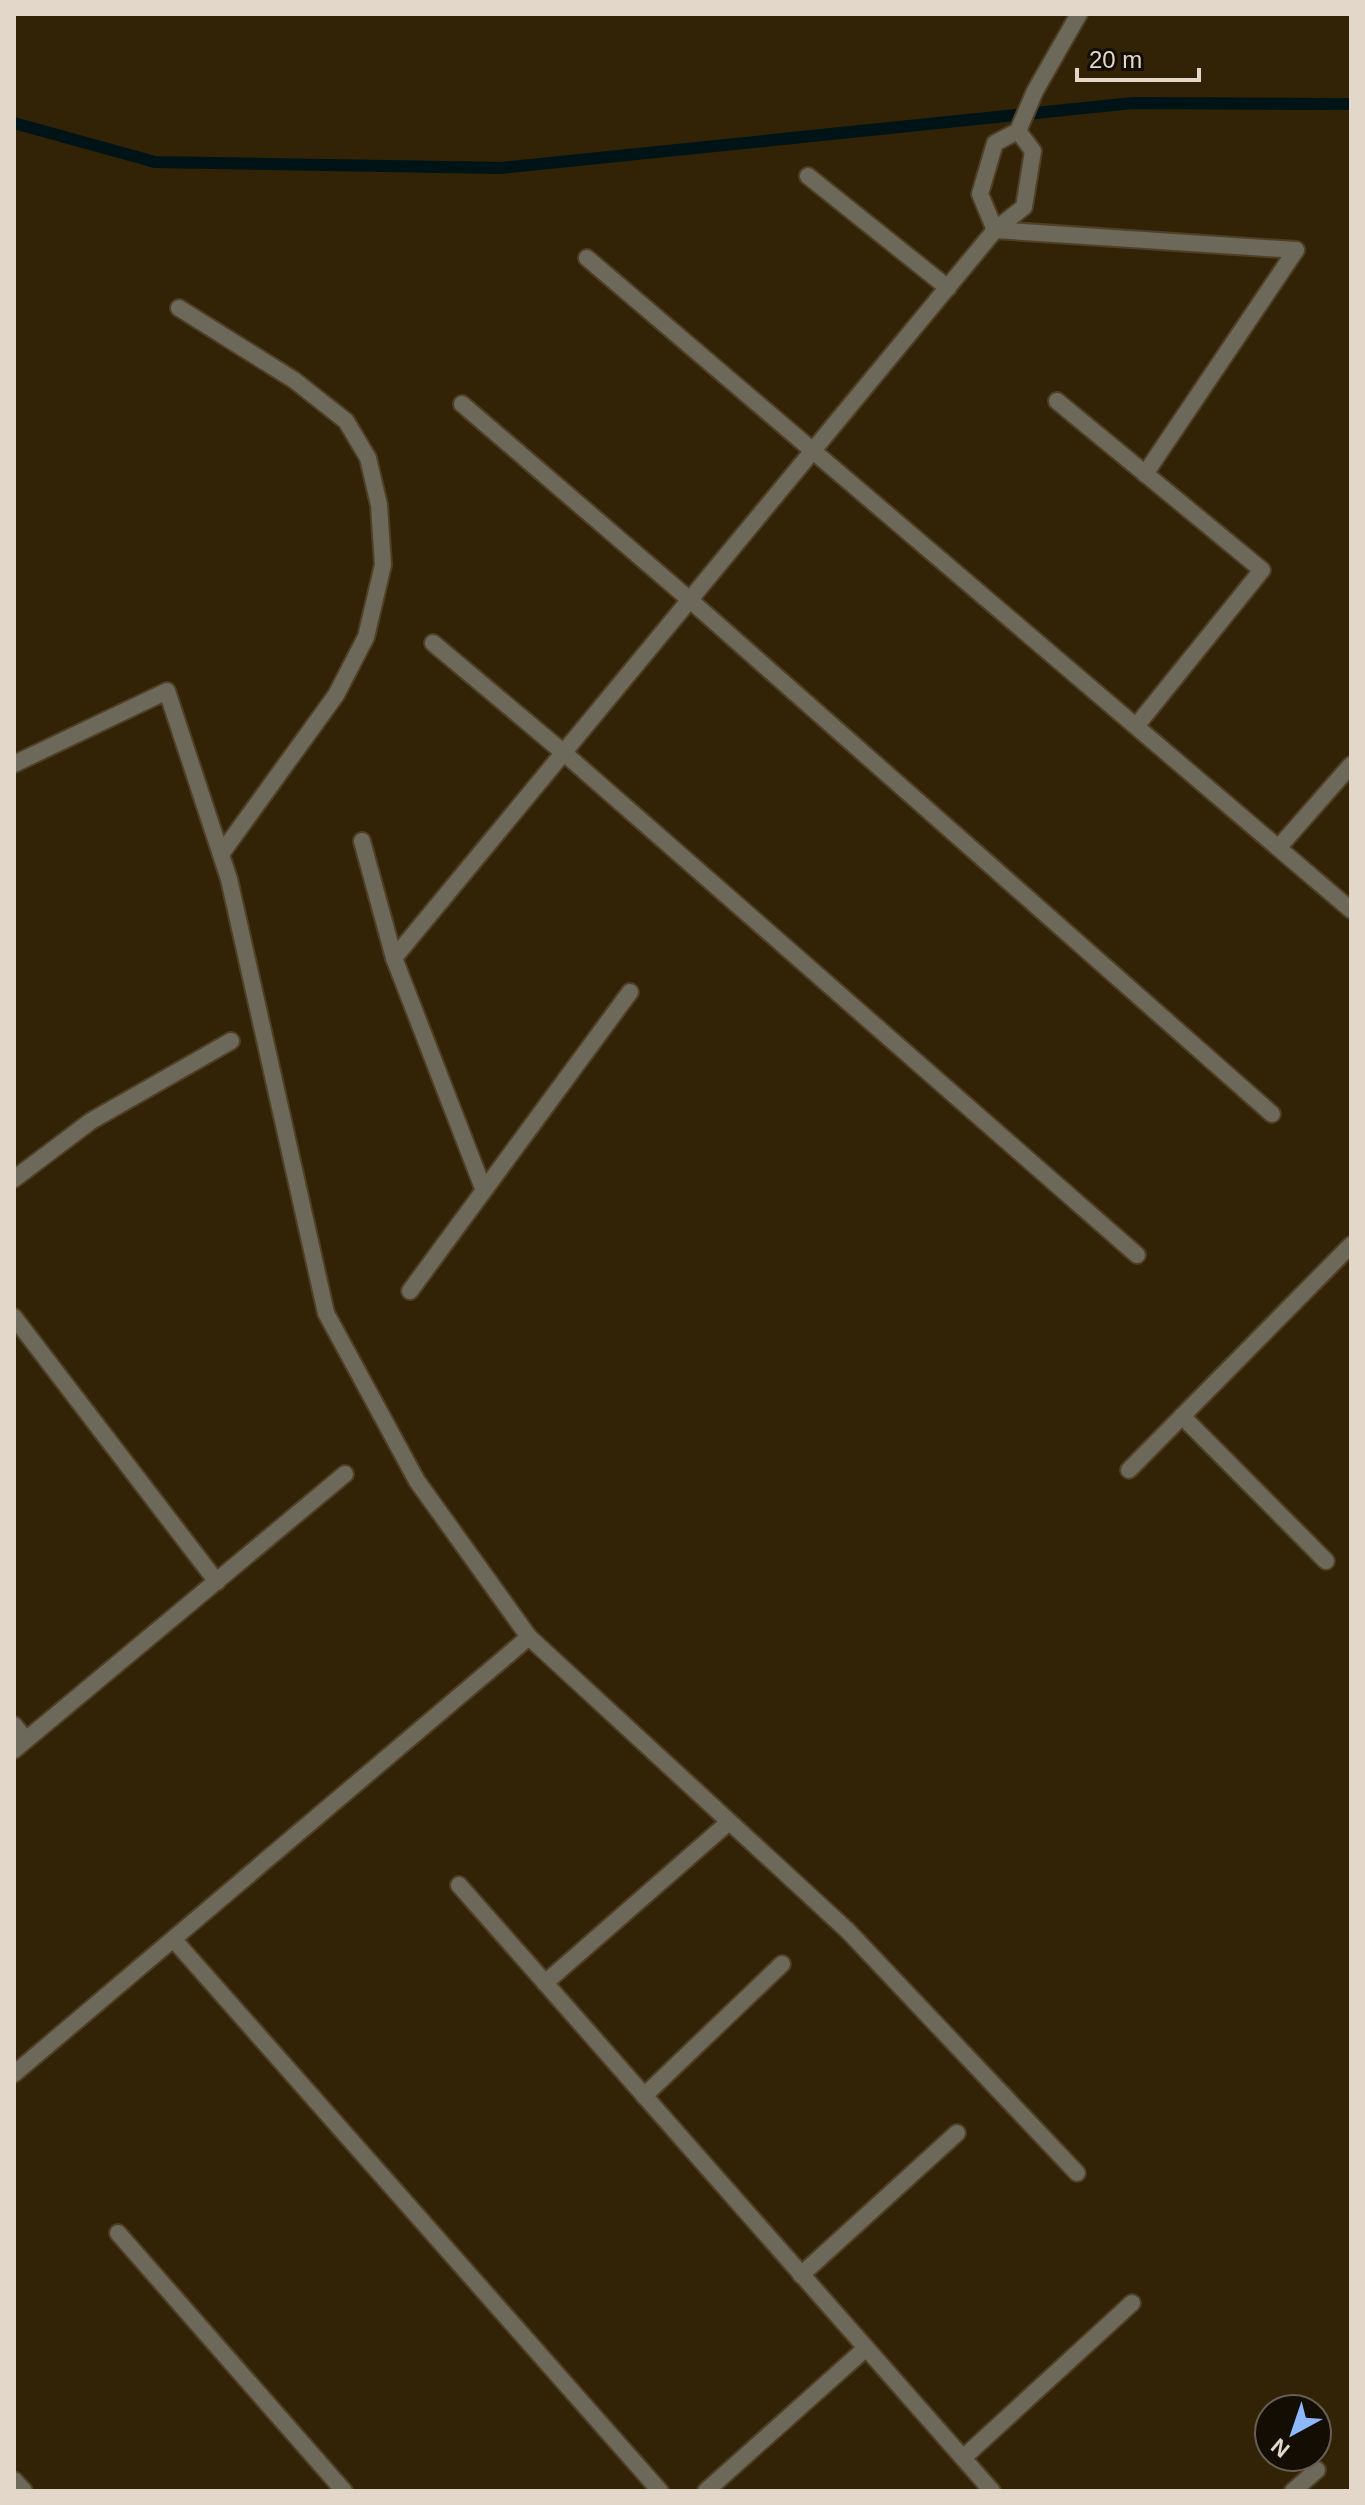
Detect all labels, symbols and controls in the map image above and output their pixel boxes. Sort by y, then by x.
scale bar [1077,32,1199,82]
text: 20 m [1089,46,1142,73]
north arrow [1253,2393,1333,2473]
text: N [1266,2433,1295,2463]

